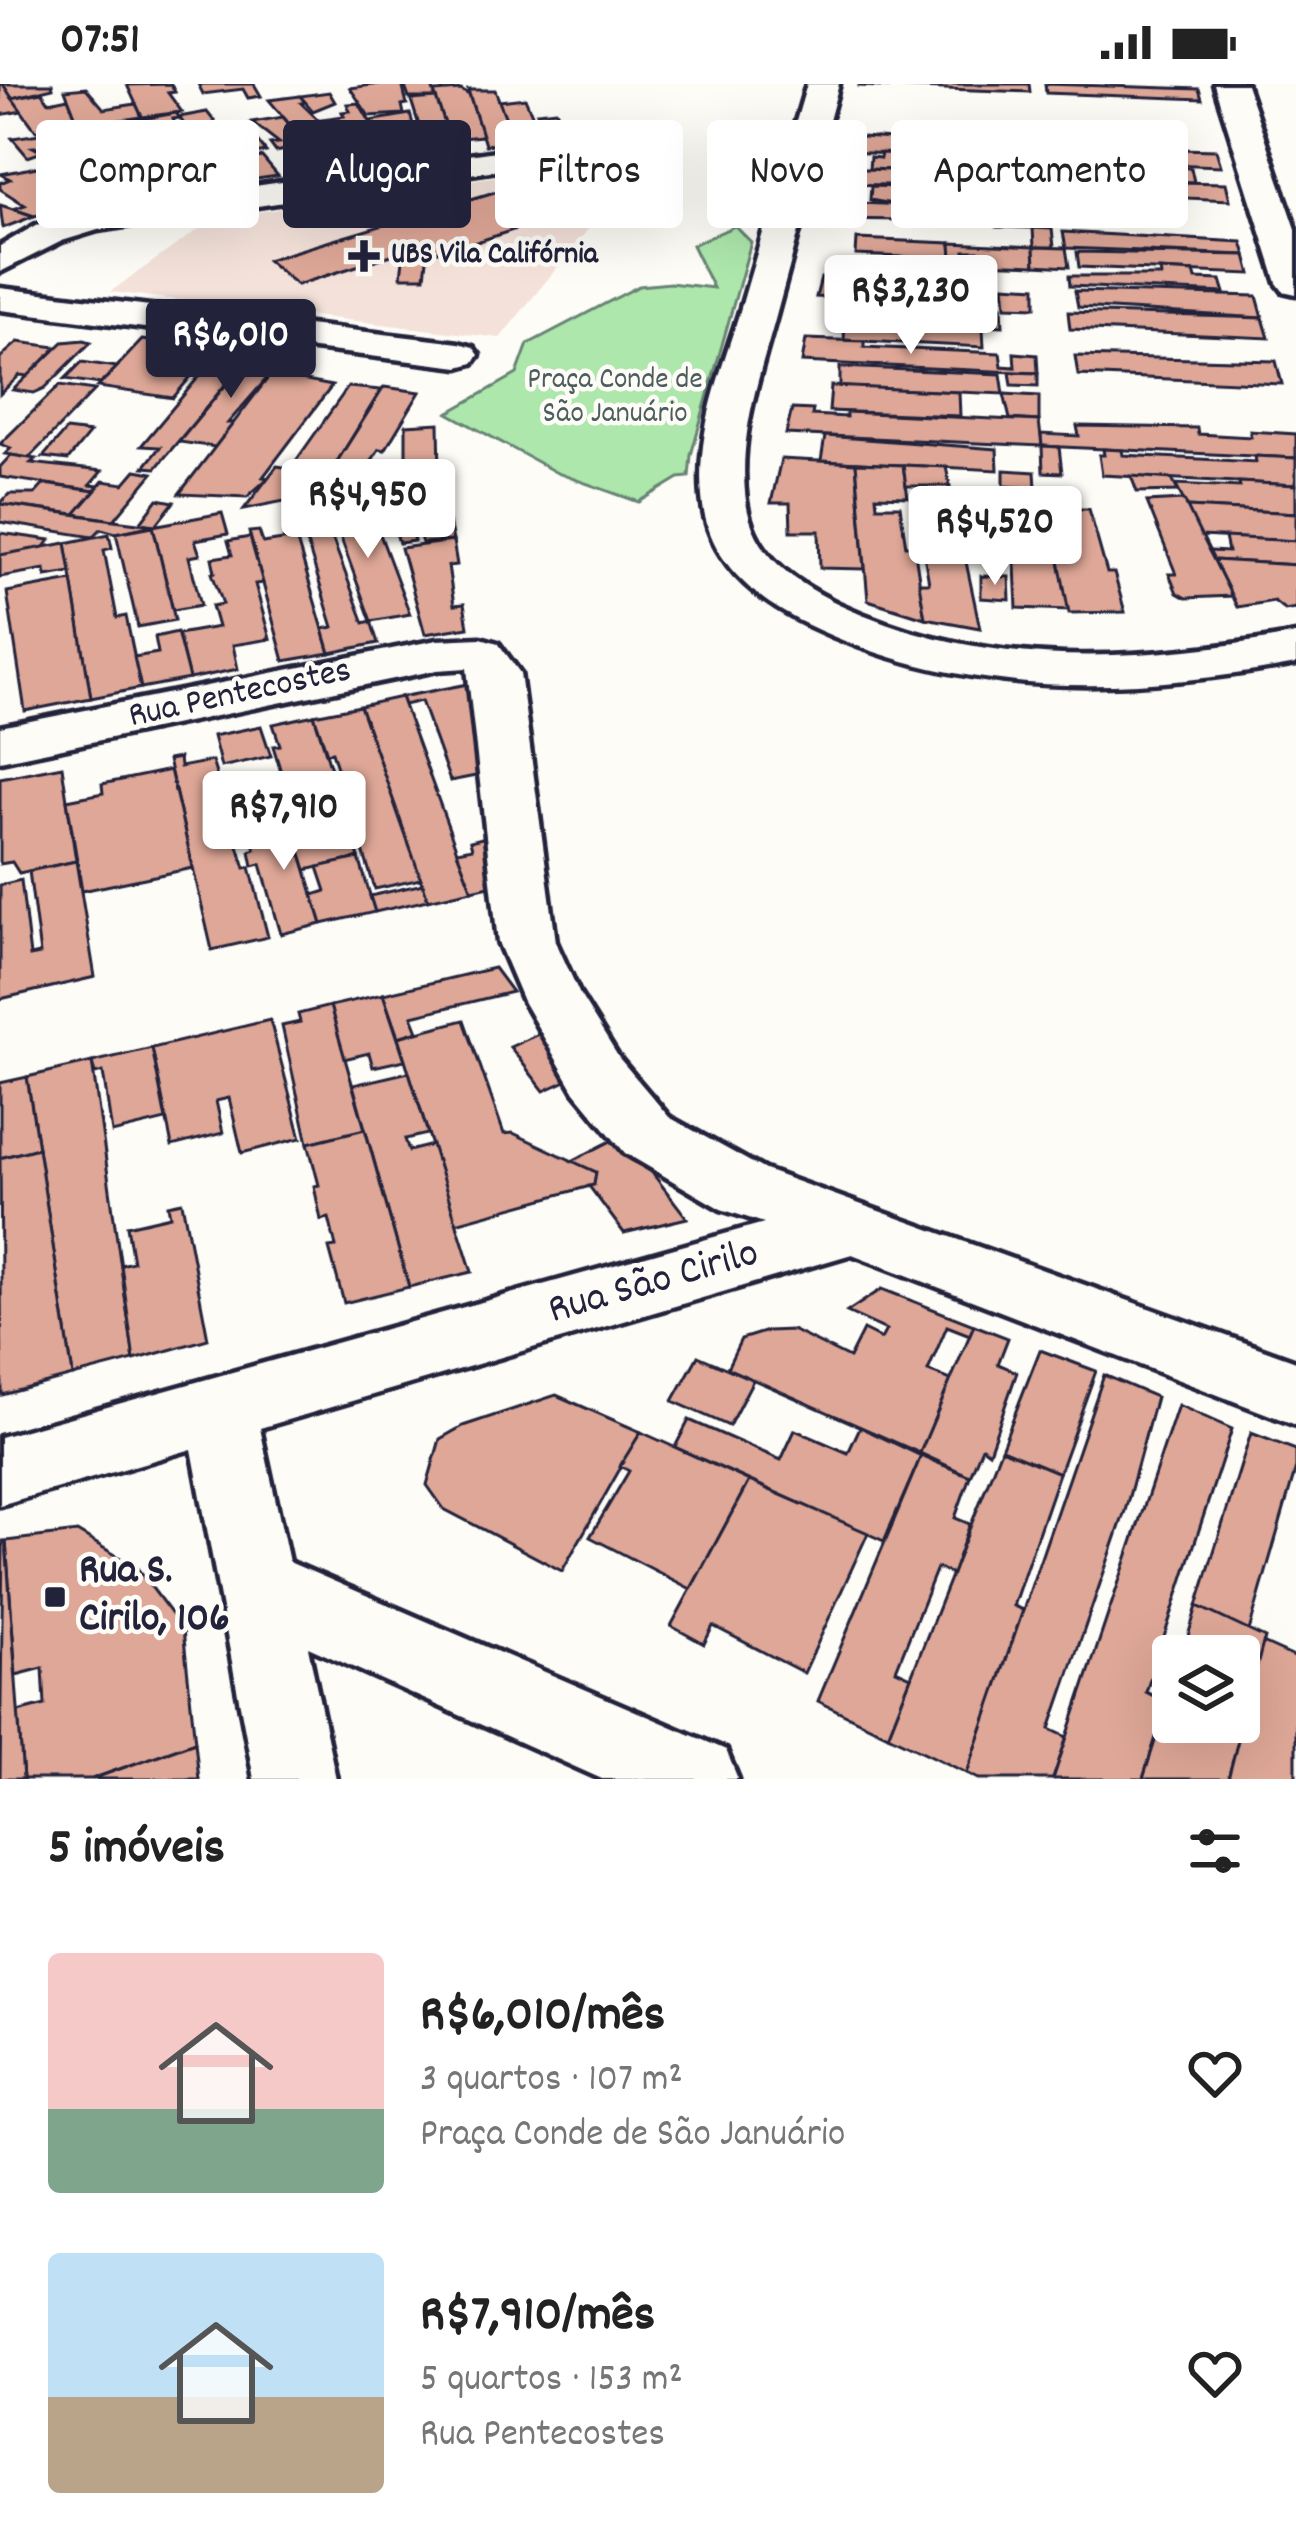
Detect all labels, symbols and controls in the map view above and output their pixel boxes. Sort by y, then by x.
text: 07:51 [60,10,140,74]
chip: Comprar [36,120,259,228]
chip: Alugar [283,120,471,228]
chip: Filtros [495,120,683,228]
chip: Novo [707,120,867,228]
chip: Apartamento [891,120,1188,228]
place label: UBS Vila Califórnia [391,235,599,278]
marker: UBS Vila Califórnia [348,240,380,272]
pin: R$3,230 [800,255,1022,357]
text: R$3,230 [851,266,971,321]
pin: R$6,010 [120,299,342,401]
text: R$6,010 [173,310,289,365]
park label: Praça Conde de São Januário [527,360,703,437]
pin: R$4,950 [257,459,479,561]
text: R$4,950 [308,470,428,525]
pin: R$4,520 [884,486,1106,588]
text: R$4,520 [936,497,1054,552]
street label: Rua Pentecostes [124,646,356,744]
pin: R$7,910 [173,771,395,873]
text: R$7,910 [230,782,338,837]
street label: Rua São Cirilo [542,1225,766,1343]
place label: Rua S. Cirilo, 106 [79,1543,230,1651]
marker: Rua S. Cirilo, 106 [42,1584,68,1610]
map controls [1152,1635,1260,1743]
button: layers [1152,1635,1260,1743]
text: 5 imóveis [48,1815,225,1887]
icon: filters [1182,1818,1248,1884]
text: R$6,010/mês [420,1982,665,2054]
icon: home [144,2001,288,2145]
icon: heart [1182,2040,1248,2106]
text: 3 quartos · 107 m² [420,2054,683,2109]
text: Praça Conde de São Januário [420,2109,845,2164]
text: R$7,910/mês [420,2282,655,2354]
icon: home [144,2301,288,2445]
icon: heart [1182,2340,1248,2406]
text: 5 quartos · 153 m² [420,2354,683,2409]
text: Rua Pentecostes [420,2409,665,2464]

